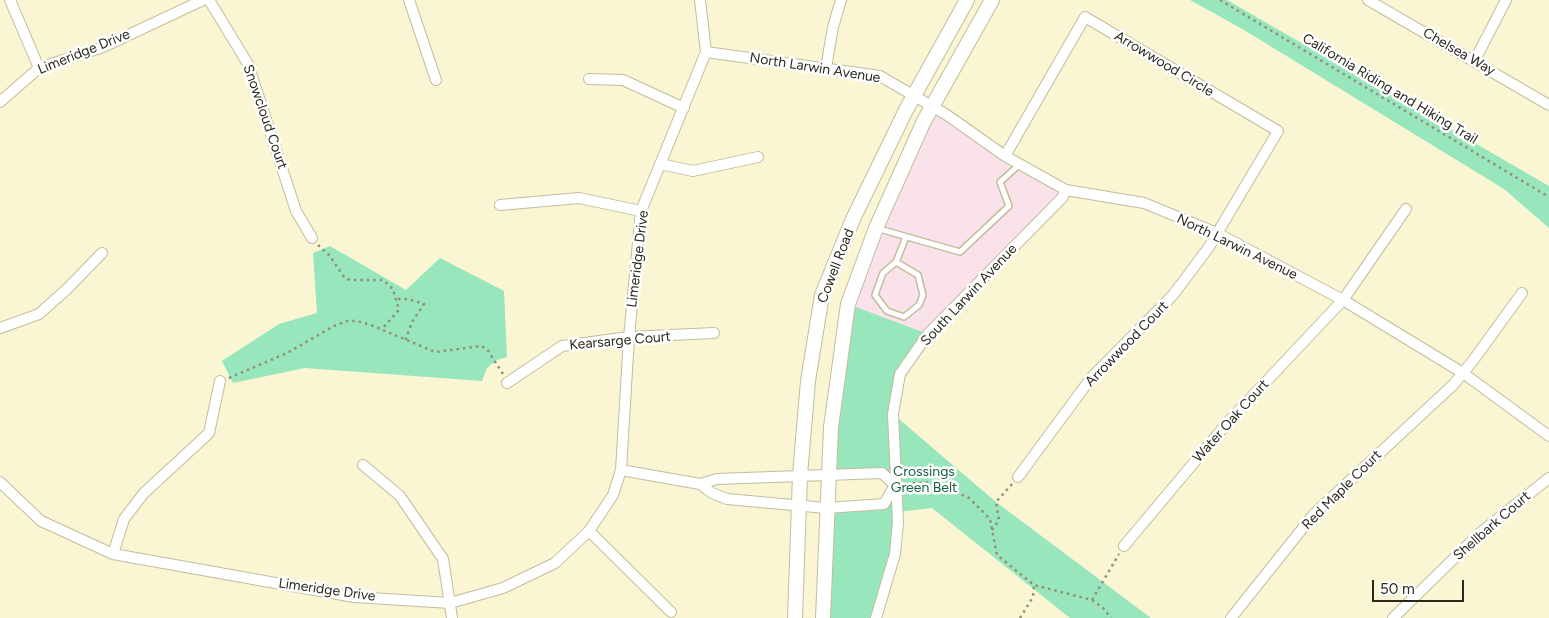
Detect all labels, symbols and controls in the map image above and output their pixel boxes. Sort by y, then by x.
street label: Chelsea Way [1420,25,1498,79]
street label: Limeridge Drive [35,26,133,78]
street label: Arrowwood Circle [1111,28,1217,100]
street label: California Riding and Hiking Trail [1299,30,1481,148]
street label: North Larwin Avenue [748,49,882,87]
street label: Snowcloud Court [239,63,291,171]
street label: Limeridge Drive [624,209,652,309]
street label: North Larwin Avenue [1174,210,1300,284]
street label: Cowell Road [814,226,858,306]
street label: South Larwin Avenue [917,241,1021,349]
street label: Arrowwood Court [1082,298,1172,390]
street label: Kearsarge Court [569,328,671,354]
street label: Water Oak Court [1189,376,1273,466]
street label: Red Maple Court [1299,447,1385,533]
park label: Crossings Green Belt [891,464,957,497]
street label: Shellbark Court [1450,488,1534,564]
scale bar [1374,570,1466,602]
street label: Limeridge Drive [277,575,377,605]
text: 50 m [1380,580,1415,598]

